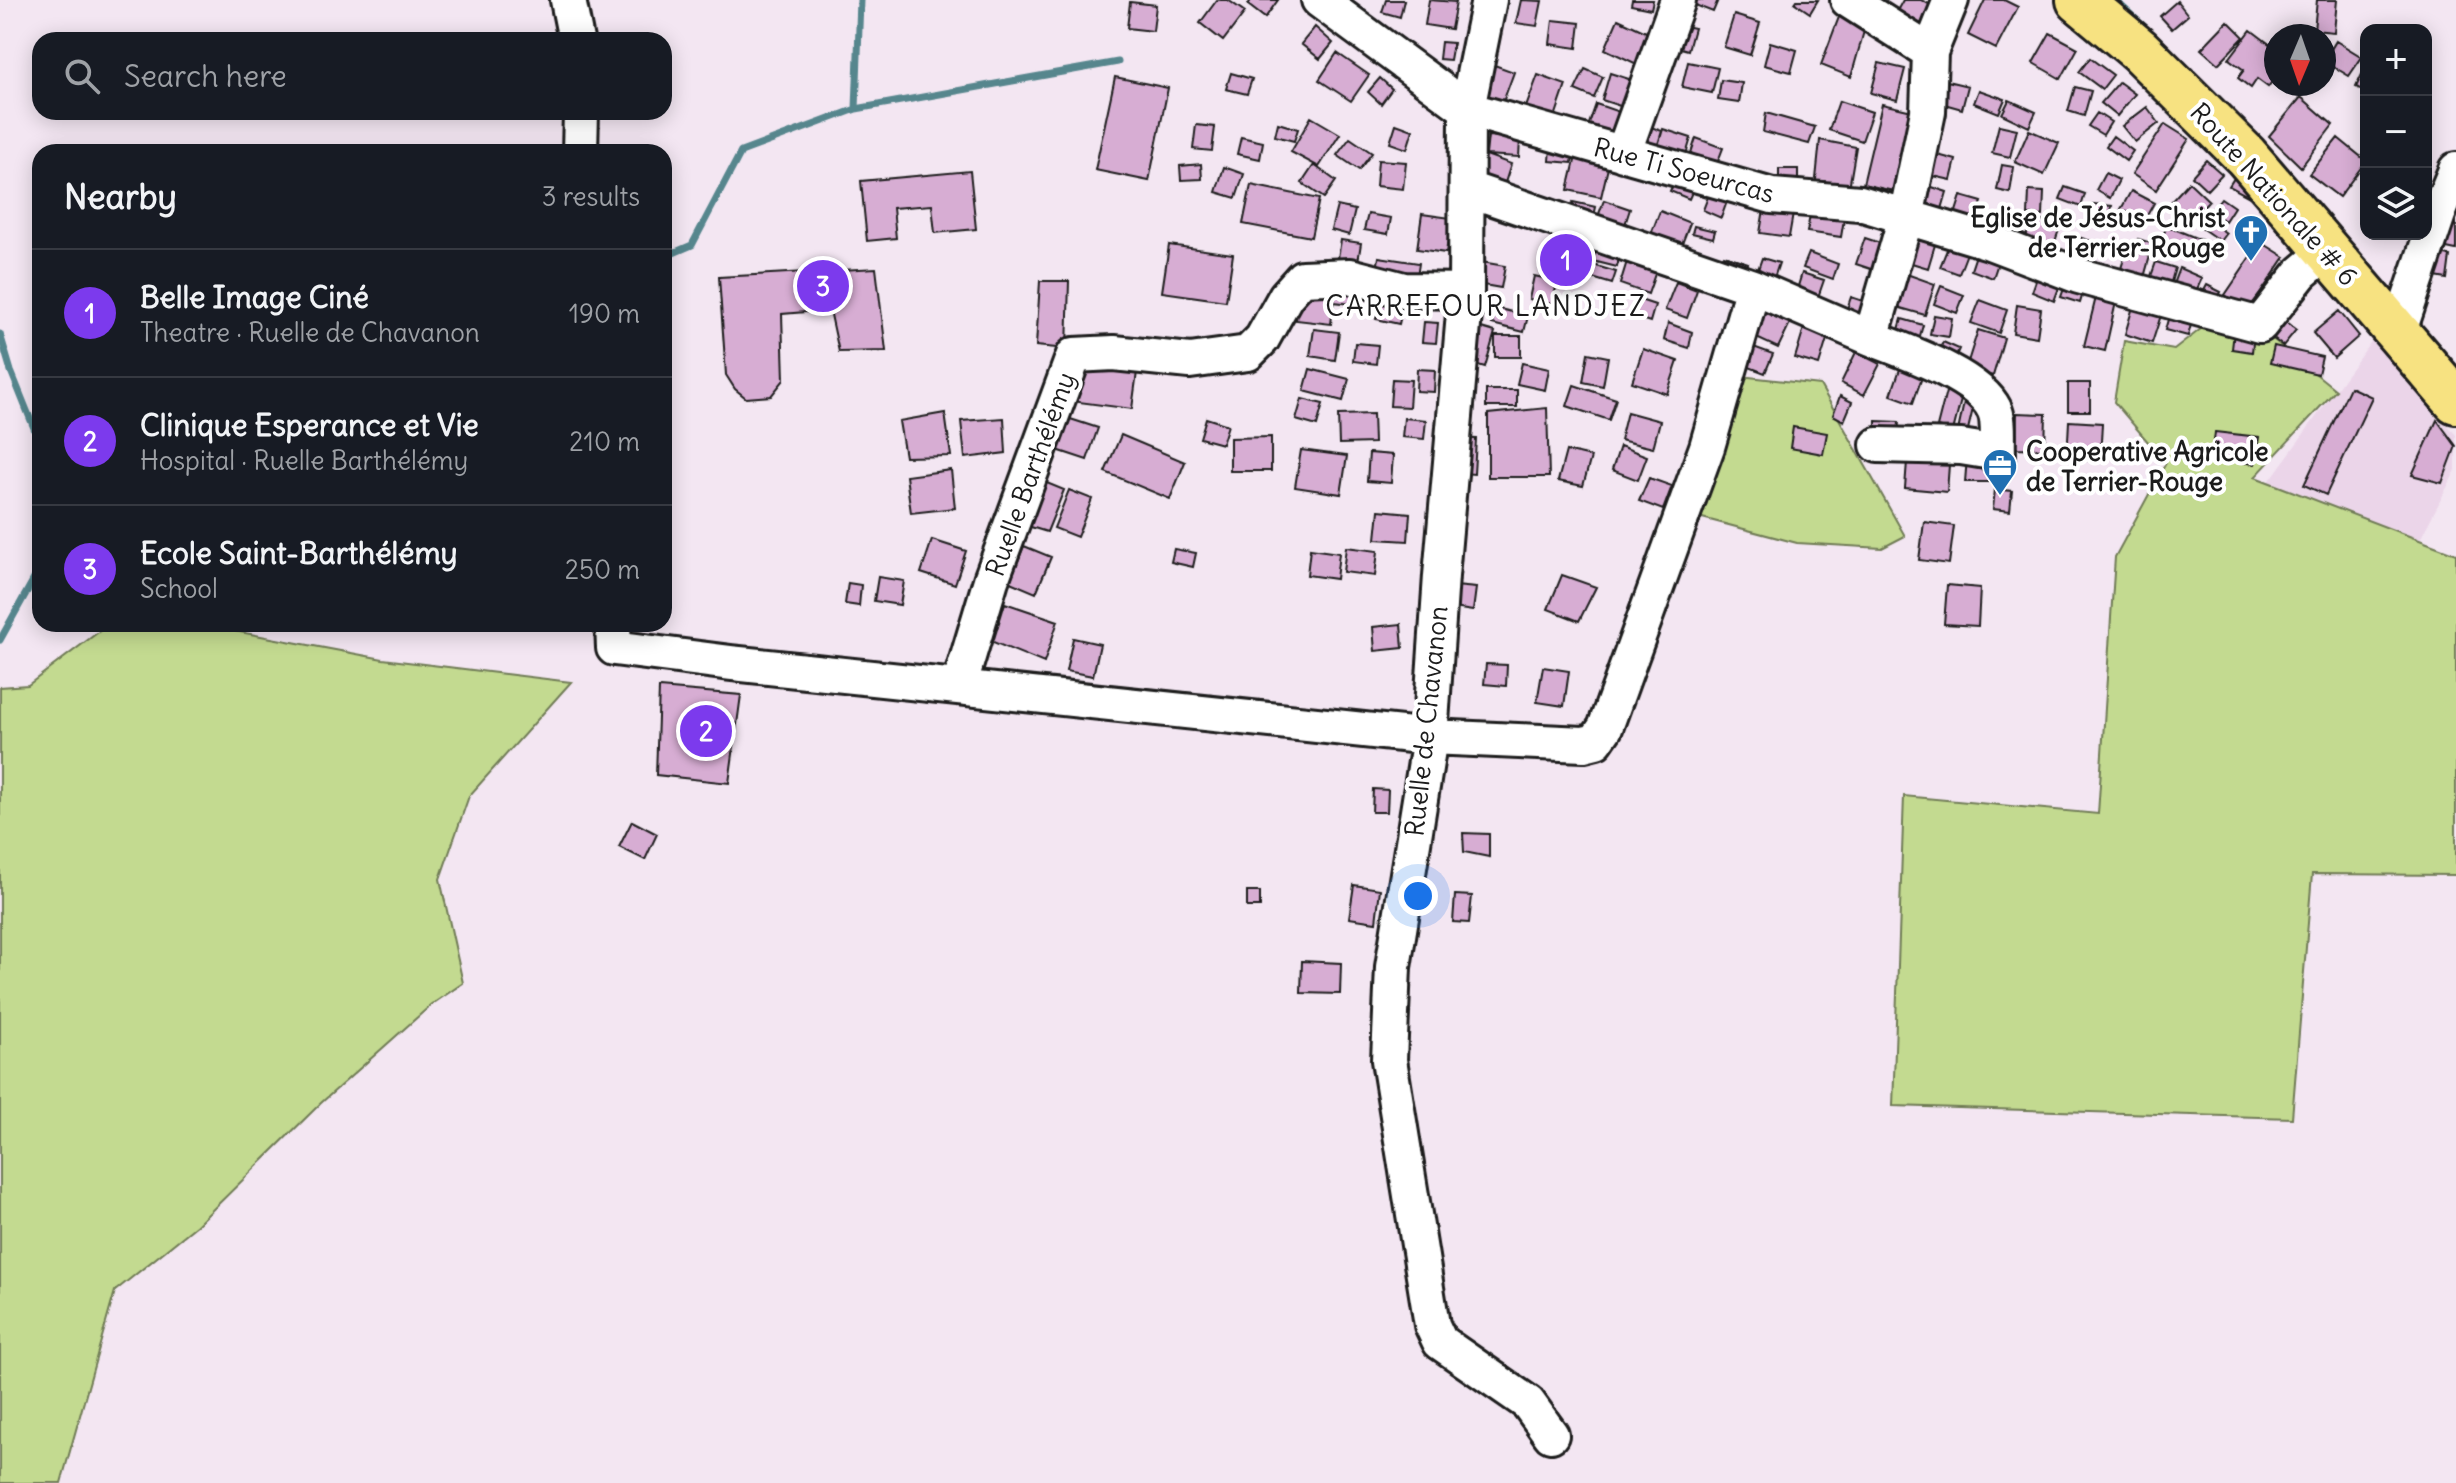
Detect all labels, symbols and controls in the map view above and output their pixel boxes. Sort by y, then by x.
north arrow [2264,24,2336,96]
map controls [2360,24,2432,240]
button: + [2360,24,2432,96]
search box [32,32,672,120]
icon: search [60,54,104,98]
text: Search here [124,57,287,95]
street label: Route Nationale # 6 [2183,96,2365,292]
button: − [2360,96,2432,168]
street label: Rue Ti Soeurcas [1590,130,1778,210]
button: layers [2360,168,2432,240]
text: Nearby [64,175,177,218]
text: 3 results [542,180,640,213]
place label: Eglise de Jésus-Christ de Terrier-Rouge [1970,201,2225,264]
church icon: Eglise de Jésus-Christ de Terrier-Rouge [2232,213,2270,263]
pin: 1 [1540,230,1592,290]
pin: 3 [797,256,849,316]
text: Belle Image Ciné [140,278,369,316]
district label: CARREFOUR LANDJEZ [1325,288,1647,324]
text: 1 [85,297,95,330]
text: 190 m [569,297,640,330]
text: Theatre · Ruelle de Chavanon [140,316,480,349]
street label: Ruelle Barthélémy [978,367,1082,581]
text: Clinique Esperance et Vie [140,406,479,444]
text: 2 [83,425,97,458]
text: 210 m [569,425,640,458]
place label: Cooperative Agricole de Terrier-Rouge [2026,435,2269,498]
text: Hospital · Ruelle Barthélémy [140,444,468,477]
office icon: Cooperative Agricole de Terrier-Rouge [1981,447,2019,497]
text: Ecole Saint-Barthélémy [140,534,458,572]
text: 3 [83,553,97,586]
text: 250 m [565,553,640,586]
text: School [140,572,218,605]
street label: Ruelle de Chavanon [1397,604,1455,838]
pin: 2 [680,701,732,761]
your location [1398,876,1438,916]

